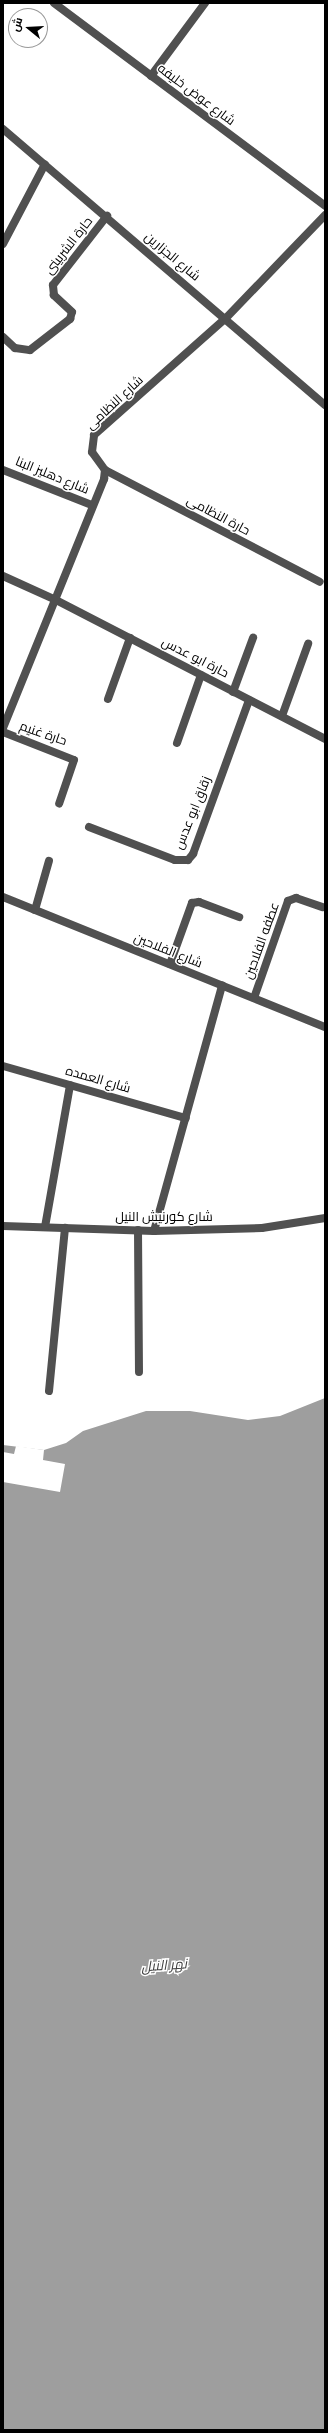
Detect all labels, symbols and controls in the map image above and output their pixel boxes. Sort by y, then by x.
north arrow [8,8,48,48]
text: ش [9,16,25,33]
street label: شارع عوض خليفه [154,61,238,129]
street label: حارة الشربينى [42,214,96,278]
street label: شارع الجزارين [141,229,203,285]
street label: شارع النظامى [83,373,147,433]
street label: شارع دهليز البنا [13,454,91,498]
street label: حارة النظامى [184,493,252,539]
street label: حارة ابو عدس [159,634,231,682]
street label: حارة غنيم [17,719,69,749]
street label: زقاق ابو عدس [171,774,215,852]
street label: عطفه الفلاحين [241,900,283,982]
street label: شارع الفلاحين [131,930,205,972]
street label: شارع العمده [64,1063,132,1097]
street label: شارع كورنيش النيل [115,1209,213,1225]
water label: نهر النيل [141,1956,187,1976]

